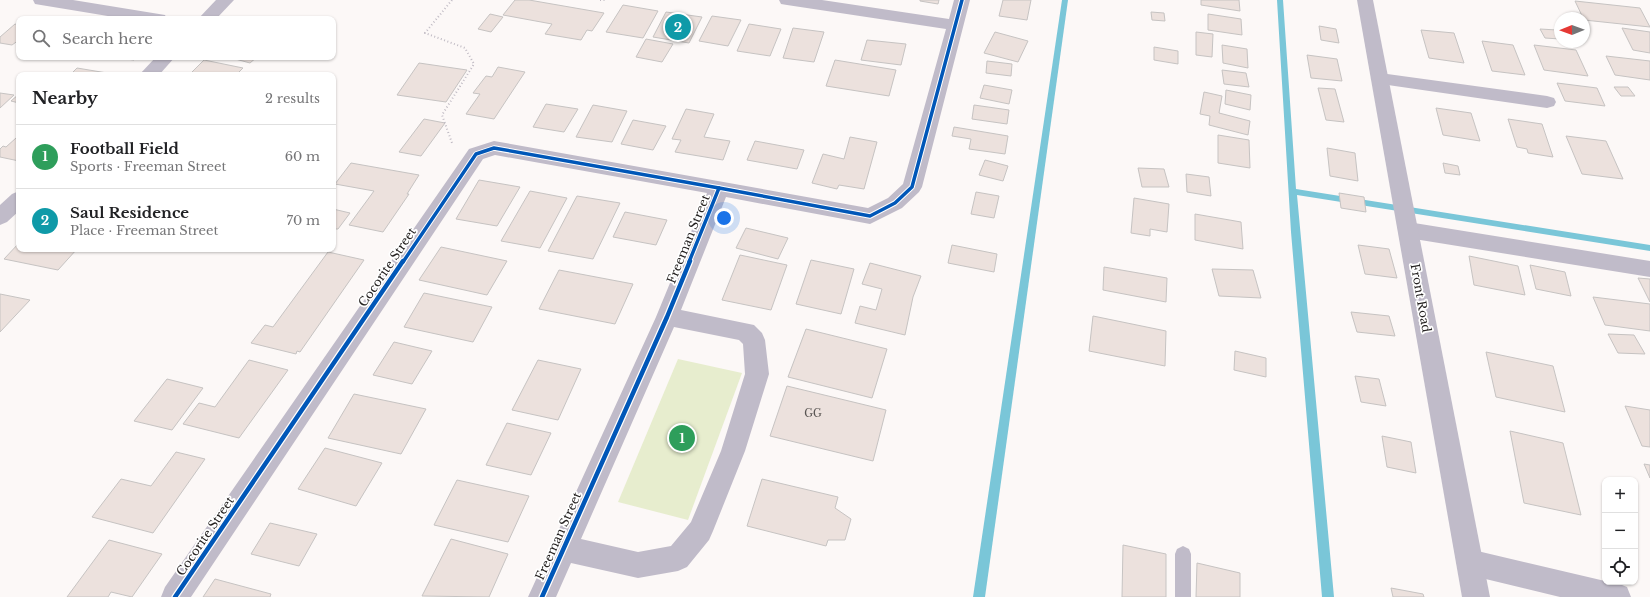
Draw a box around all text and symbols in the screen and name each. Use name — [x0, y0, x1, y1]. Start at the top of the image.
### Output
pin: 2 — [665, 12, 691, 42]
north arrow — [1554, 12, 1590, 48]
search box — [16, 16, 336, 60]
icon: search — [30, 27, 52, 49]
text: Search here — [62, 29, 153, 48]
text: Nearby — [32, 88, 98, 109]
text: 2 results — [265, 90, 320, 107]
text: Football Field — [70, 139, 179, 158]
text: 1 — [42, 148, 48, 165]
text: 60 m — [285, 148, 320, 165]
text: Sports · Freeman Street — [70, 158, 226, 175]
street label: Freeman Street — [663, 192, 713, 286]
text: Saul Residence — [70, 203, 189, 222]
your location — [714, 208, 734, 228]
text: 2 — [41, 212, 49, 229]
text: 70 m — [287, 212, 320, 229]
text: Place · Freeman Street — [70, 222, 218, 239]
street label: Cocorite Street — [355, 224, 419, 310]
street label: Front Road — [1408, 262, 1434, 334]
house number: GG — [804, 407, 822, 420]
pin: 1 — [669, 423, 695, 453]
map controls — [1602, 477, 1638, 585]
button: + — [1602, 477, 1638, 513]
street label: Freeman Street — [532, 489, 584, 582]
street label: Cocorite Street — [173, 493, 237, 579]
button: − — [1602, 513, 1638, 549]
button: locate — [1602, 549, 1638, 585]

